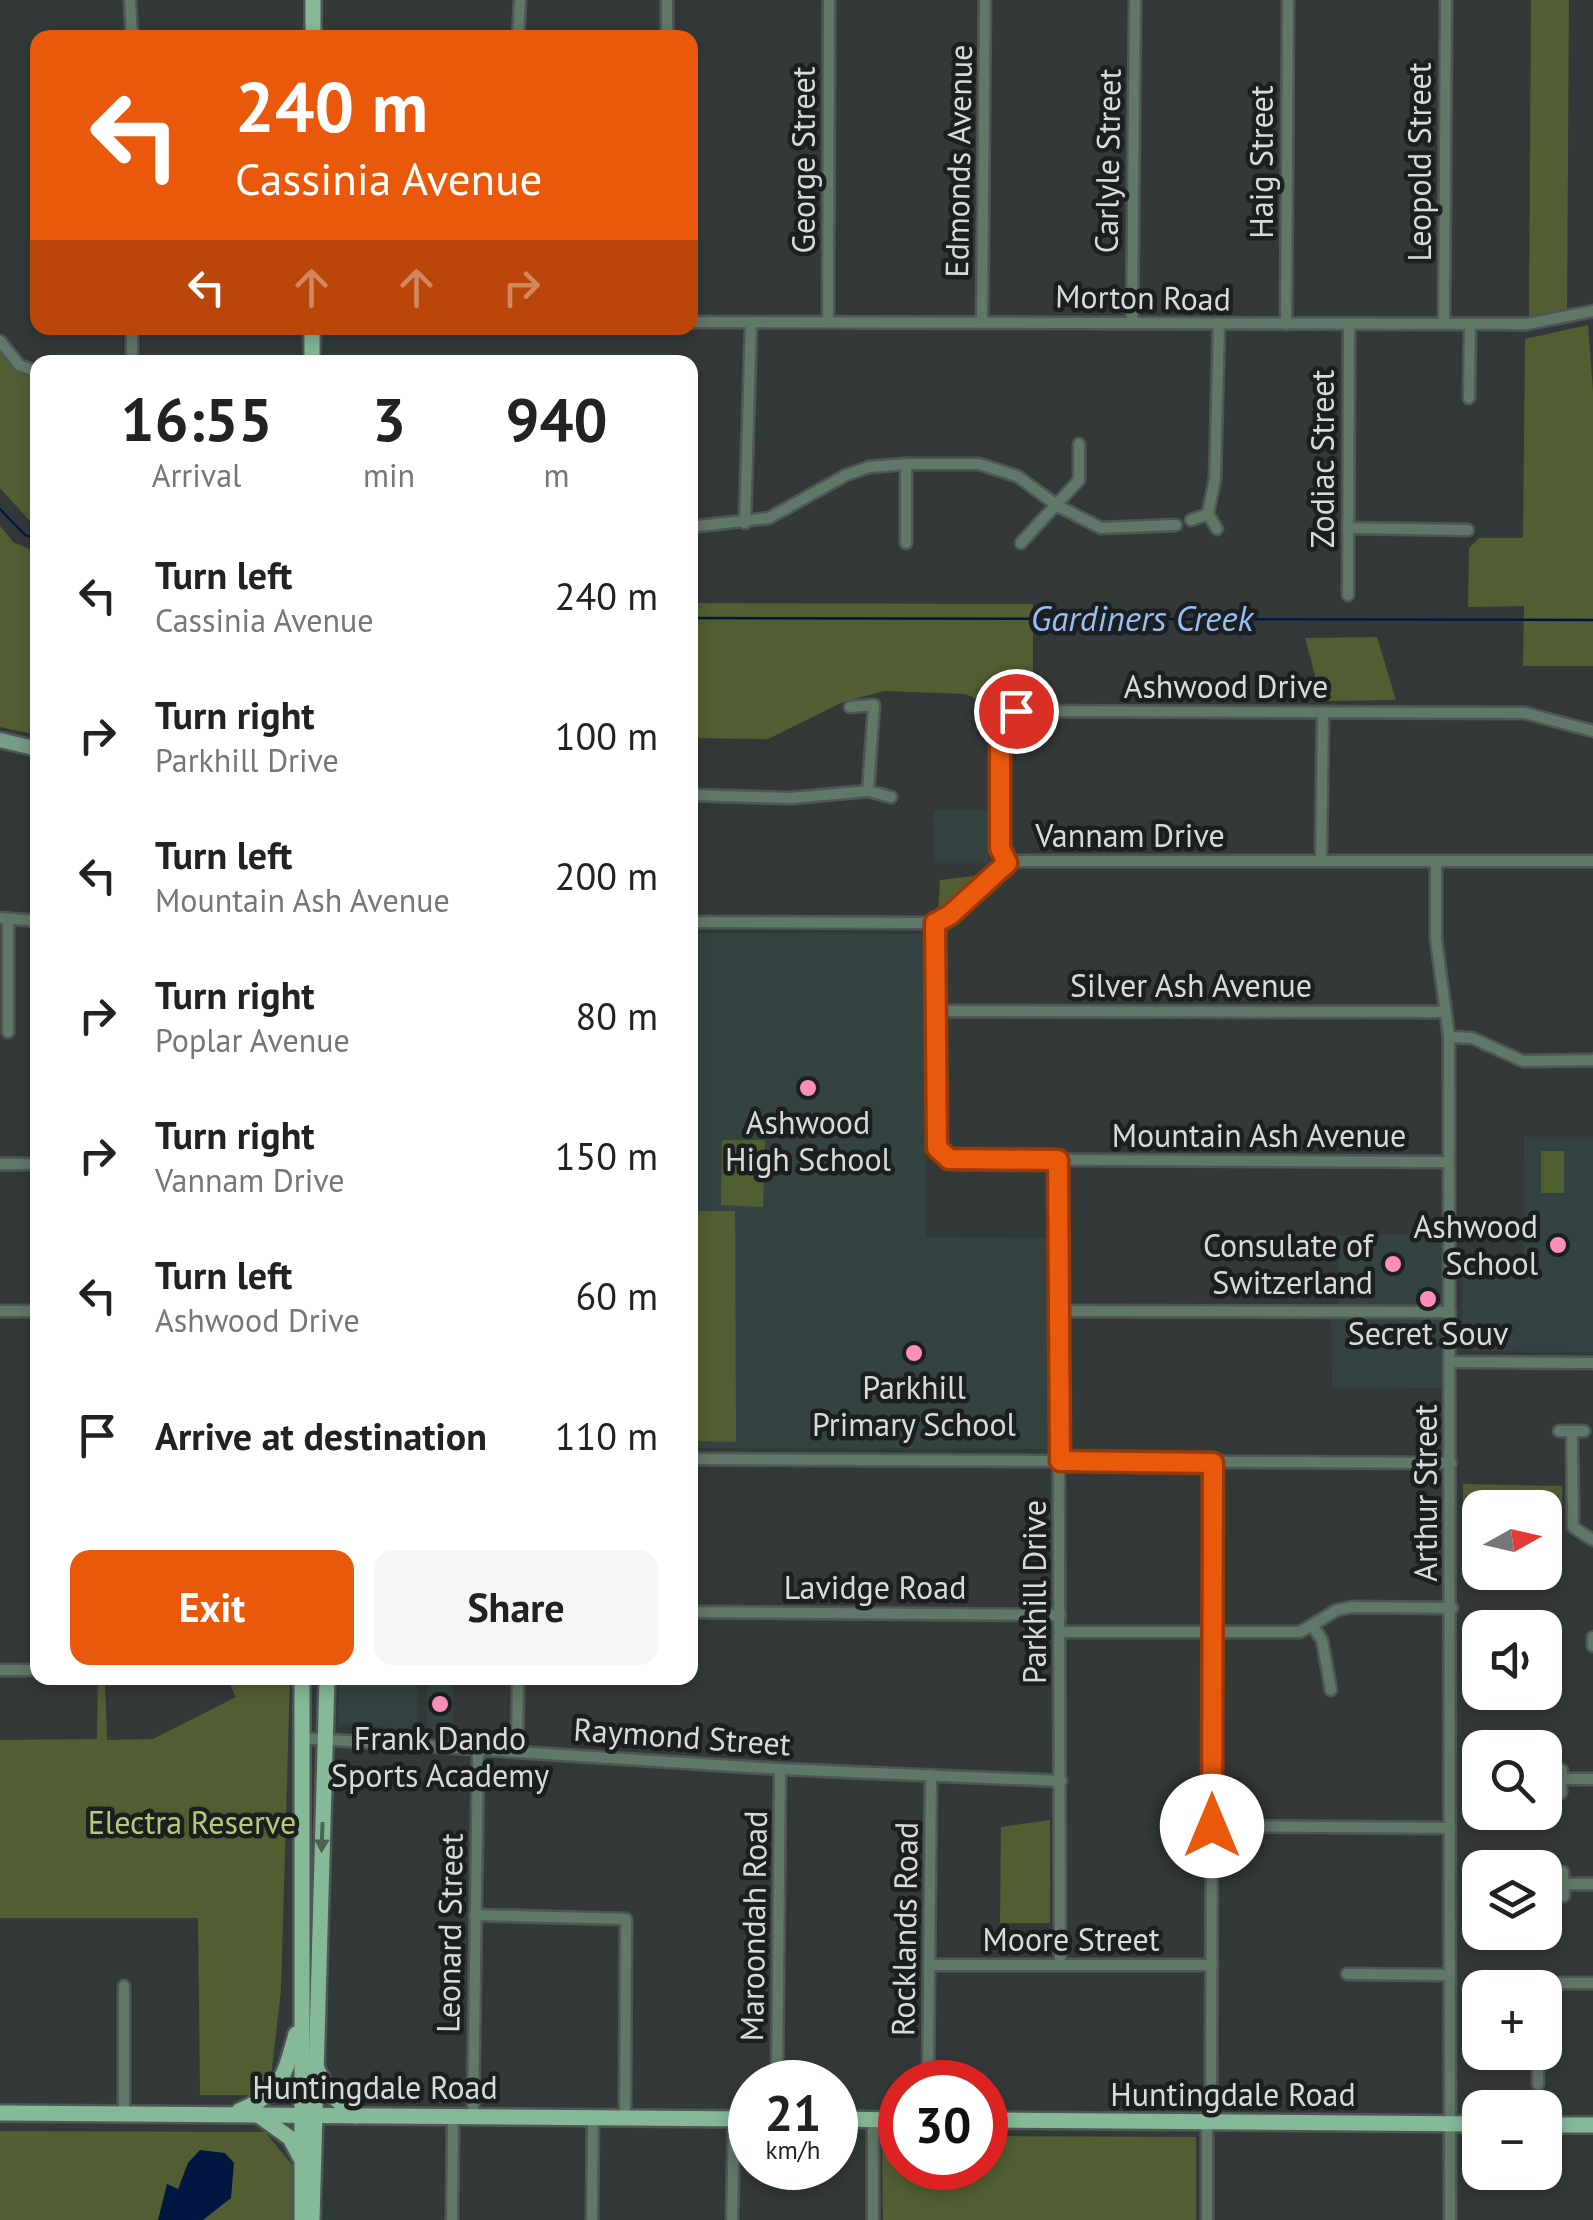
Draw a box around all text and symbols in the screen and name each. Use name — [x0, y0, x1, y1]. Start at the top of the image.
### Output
street label: Edmonds Avenue — [935, 44, 981, 278]
text: 240 m — [235, 61, 428, 151]
street label: Leopold Street — [1398, 62, 1440, 262]
street label: George Street — [782, 66, 824, 254]
street label: Carlyle Street — [1084, 68, 1130, 254]
icon: left — [70, 70, 200, 200]
street label: Haig Street — [1240, 85, 1282, 239]
text: Cassinia Avenue — [235, 149, 542, 207]
icon: left — [179, 260, 234, 315]
icon: ahead — [284, 260, 339, 315]
icon: ahead — [389, 260, 444, 315]
icon: right — [494, 260, 549, 315]
street label: Morton Road — [1055, 274, 1231, 320]
street label: Zodiac Street — [1301, 370, 1343, 548]
text: 16:55 — [120, 380, 273, 458]
text: 3 — [372, 380, 406, 458]
text: 940 — [506, 380, 608, 458]
text: Arrival — [152, 454, 241, 496]
text: min — [363, 454, 415, 496]
text: m — [544, 454, 570, 496]
text: Turn left — [155, 550, 292, 599]
icon: left — [70, 568, 125, 623]
text: 240 m — [555, 571, 658, 620]
water label: Gardiners Creek — [1031, 595, 1255, 641]
text: Cassinia Avenue — [155, 599, 374, 641]
street label: Ashwood Drive — [1124, 665, 1328, 707]
pin — [974, 669, 1059, 754]
icon: arrive — [989, 684, 1044, 739]
text: Turn right — [155, 690, 315, 739]
icon: right — [70, 708, 125, 763]
text: 100 m — [555, 711, 658, 760]
text: Parkhill Drive — [155, 739, 339, 781]
street label: Vannam Drive — [1034, 814, 1225, 856]
text: Turn left — [155, 830, 292, 879]
icon: left — [70, 848, 125, 903]
text: 200 m — [555, 851, 658, 900]
text: Mountain Ash Avenue — [155, 879, 450, 921]
street label: Silver Ash Avenue — [1070, 964, 1312, 1006]
text: Turn right — [155, 970, 315, 1019]
icon: right — [70, 988, 125, 1043]
text: 80 m — [576, 991, 658, 1040]
text: Poplar Avenue — [155, 1019, 350, 1061]
marker: Ashwood High School — [797, 1077, 819, 1099]
place label: Ashwood High School — [725, 1101, 892, 1180]
text: Turn right — [155, 1110, 315, 1159]
street label: Mountain Ash Avenue — [1112, 1114, 1406, 1156]
icon: right — [70, 1128, 125, 1183]
text: 150 m — [555, 1131, 658, 1180]
text: Vannam Drive — [155, 1159, 345, 1201]
place label: Ashwood School — [1414, 1205, 1539, 1284]
place label: Consulate of Switzerland — [1203, 1224, 1375, 1303]
marker: Ashwood School — [1547, 1234, 1569, 1256]
text: Turn left — [155, 1250, 292, 1299]
marker: Consulate of Switzerland — [1382, 1253, 1404, 1275]
icon: left — [70, 1268, 125, 1323]
text: 60 m — [576, 1271, 658, 1320]
marker: Secret Souv — [1417, 1288, 1439, 1310]
text: Ashwood Drive — [155, 1299, 360, 1341]
place label: Secret Souv — [1348, 1312, 1509, 1354]
marker: Parkhill Primary School — [903, 1342, 925, 1364]
place label: Parkhill Primary School — [812, 1366, 1017, 1445]
street label: Arthur Street — [1404, 1404, 1446, 1582]
icon: arrive — [70, 1408, 125, 1463]
text: Arrive at destination — [155, 1411, 487, 1460]
text: 110 m — [555, 1411, 658, 1460]
north arrow — [1462, 1490, 1562, 1590]
map controls — [1462, 1490, 1562, 2190]
street label: Parkhill Drive — [1013, 1500, 1055, 1684]
button: Exit — [70, 1550, 354, 1665]
button: Share — [374, 1550, 658, 1665]
street label: Lavidge Road — [784, 1566, 966, 1608]
button: sound — [1462, 1610, 1562, 1710]
marker: Frank Dando Sports Academy — [429, 1693, 451, 1715]
street label: Raymond Street — [572, 1707, 792, 1765]
place label: Frank Dando Sports Academy — [331, 1717, 549, 1796]
button: search — [1462, 1730, 1562, 1830]
position arrow — [1160, 1774, 1264, 1878]
park label: Electra Reserve — [88, 1801, 296, 1843]
street label: Maroondah Road — [730, 1810, 776, 2042]
one-way arrow — [313, 1822, 329, 1854]
street label: Rocklands Road — [881, 1822, 927, 2036]
street label: Leonard Street — [426, 1833, 472, 2033]
button: layers — [1462, 1850, 1562, 1950]
street label: Moore Street — [982, 1918, 1160, 1960]
button: + — [1462, 1970, 1562, 2070]
speed limit sign: 30 — [878, 2060, 1008, 2190]
street label: Huntingdale Road — [252, 2066, 498, 2108]
street label: Huntingdale Road — [1110, 2073, 1356, 2115]
text: 21 — [765, 2080, 821, 2145]
button: − — [1462, 2090, 1562, 2190]
text: km/h — [766, 2134, 820, 2166]

